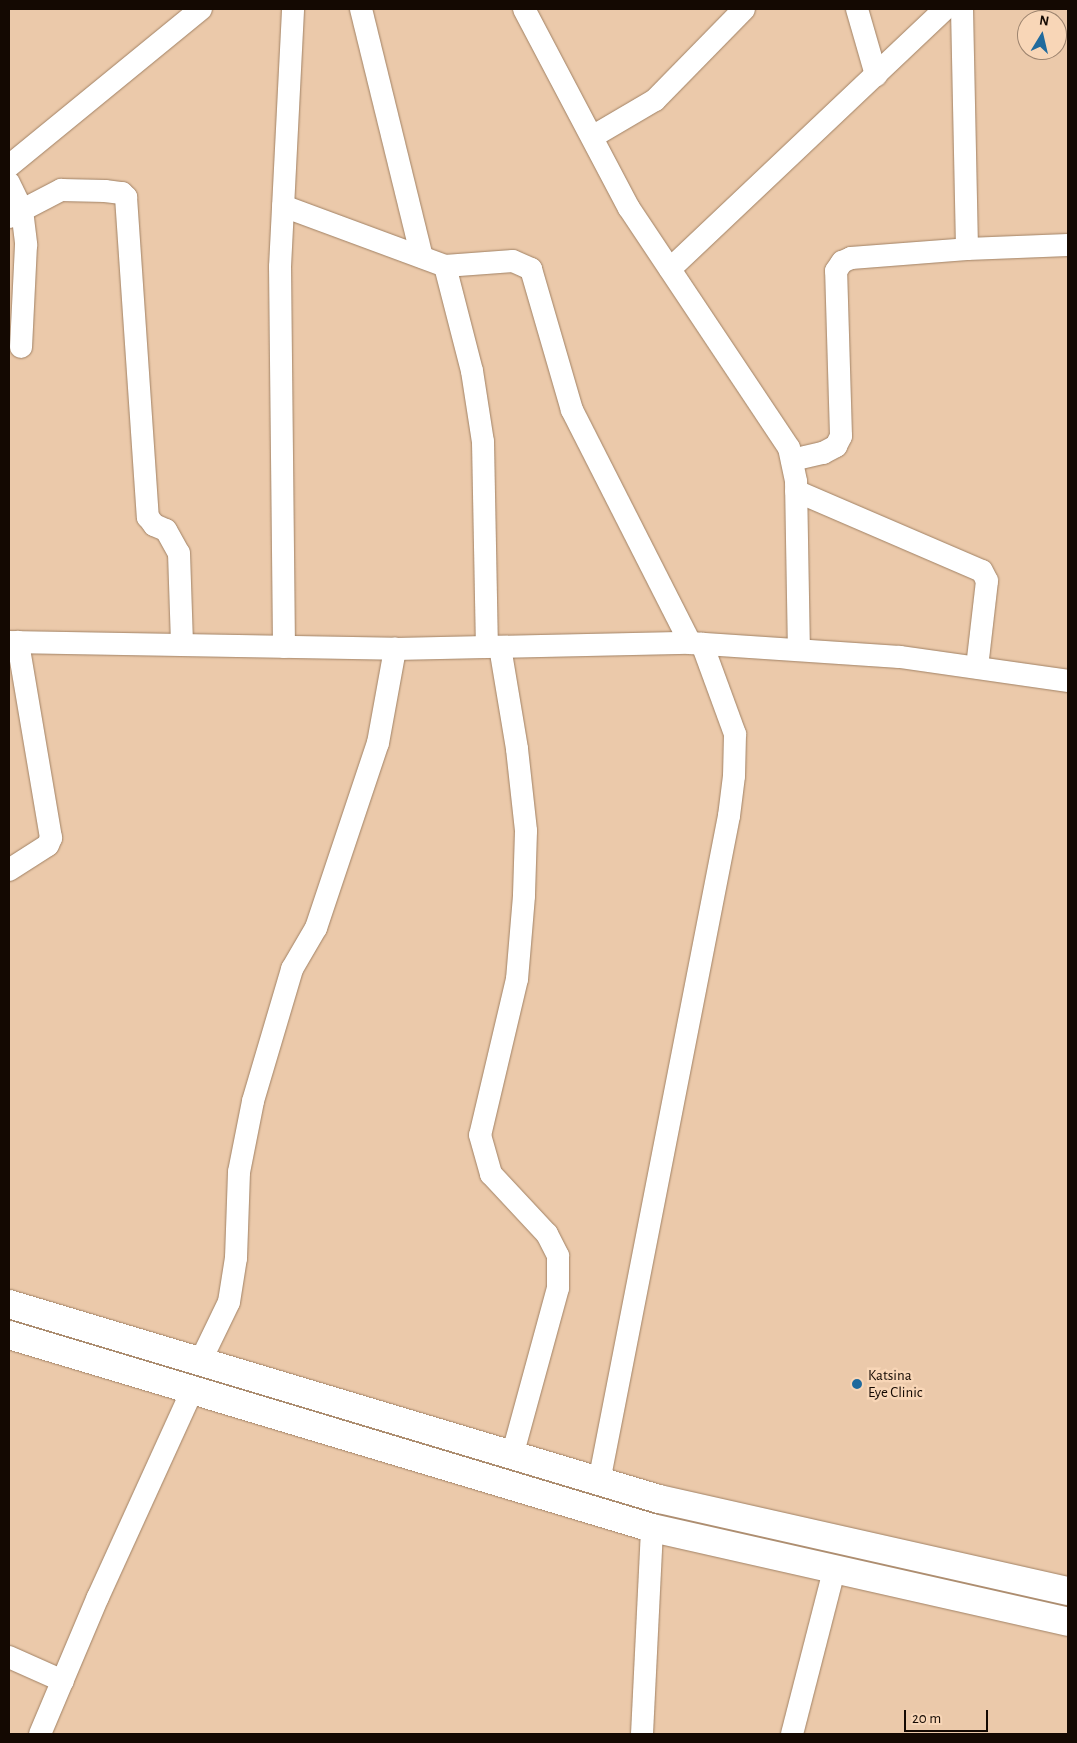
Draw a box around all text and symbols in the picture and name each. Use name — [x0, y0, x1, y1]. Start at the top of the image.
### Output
north arrow — [1017, 10, 1067, 60]
text: N — [1038, 13, 1050, 29]
place label: Katsina Eye Clinic — [868, 1366, 923, 1401]
marker: Katsina Eye Clinic — [850, 1377, 864, 1391]
scale bar — [907, 1700, 991, 1732]
text: 20 m — [912, 1711, 941, 1726]

